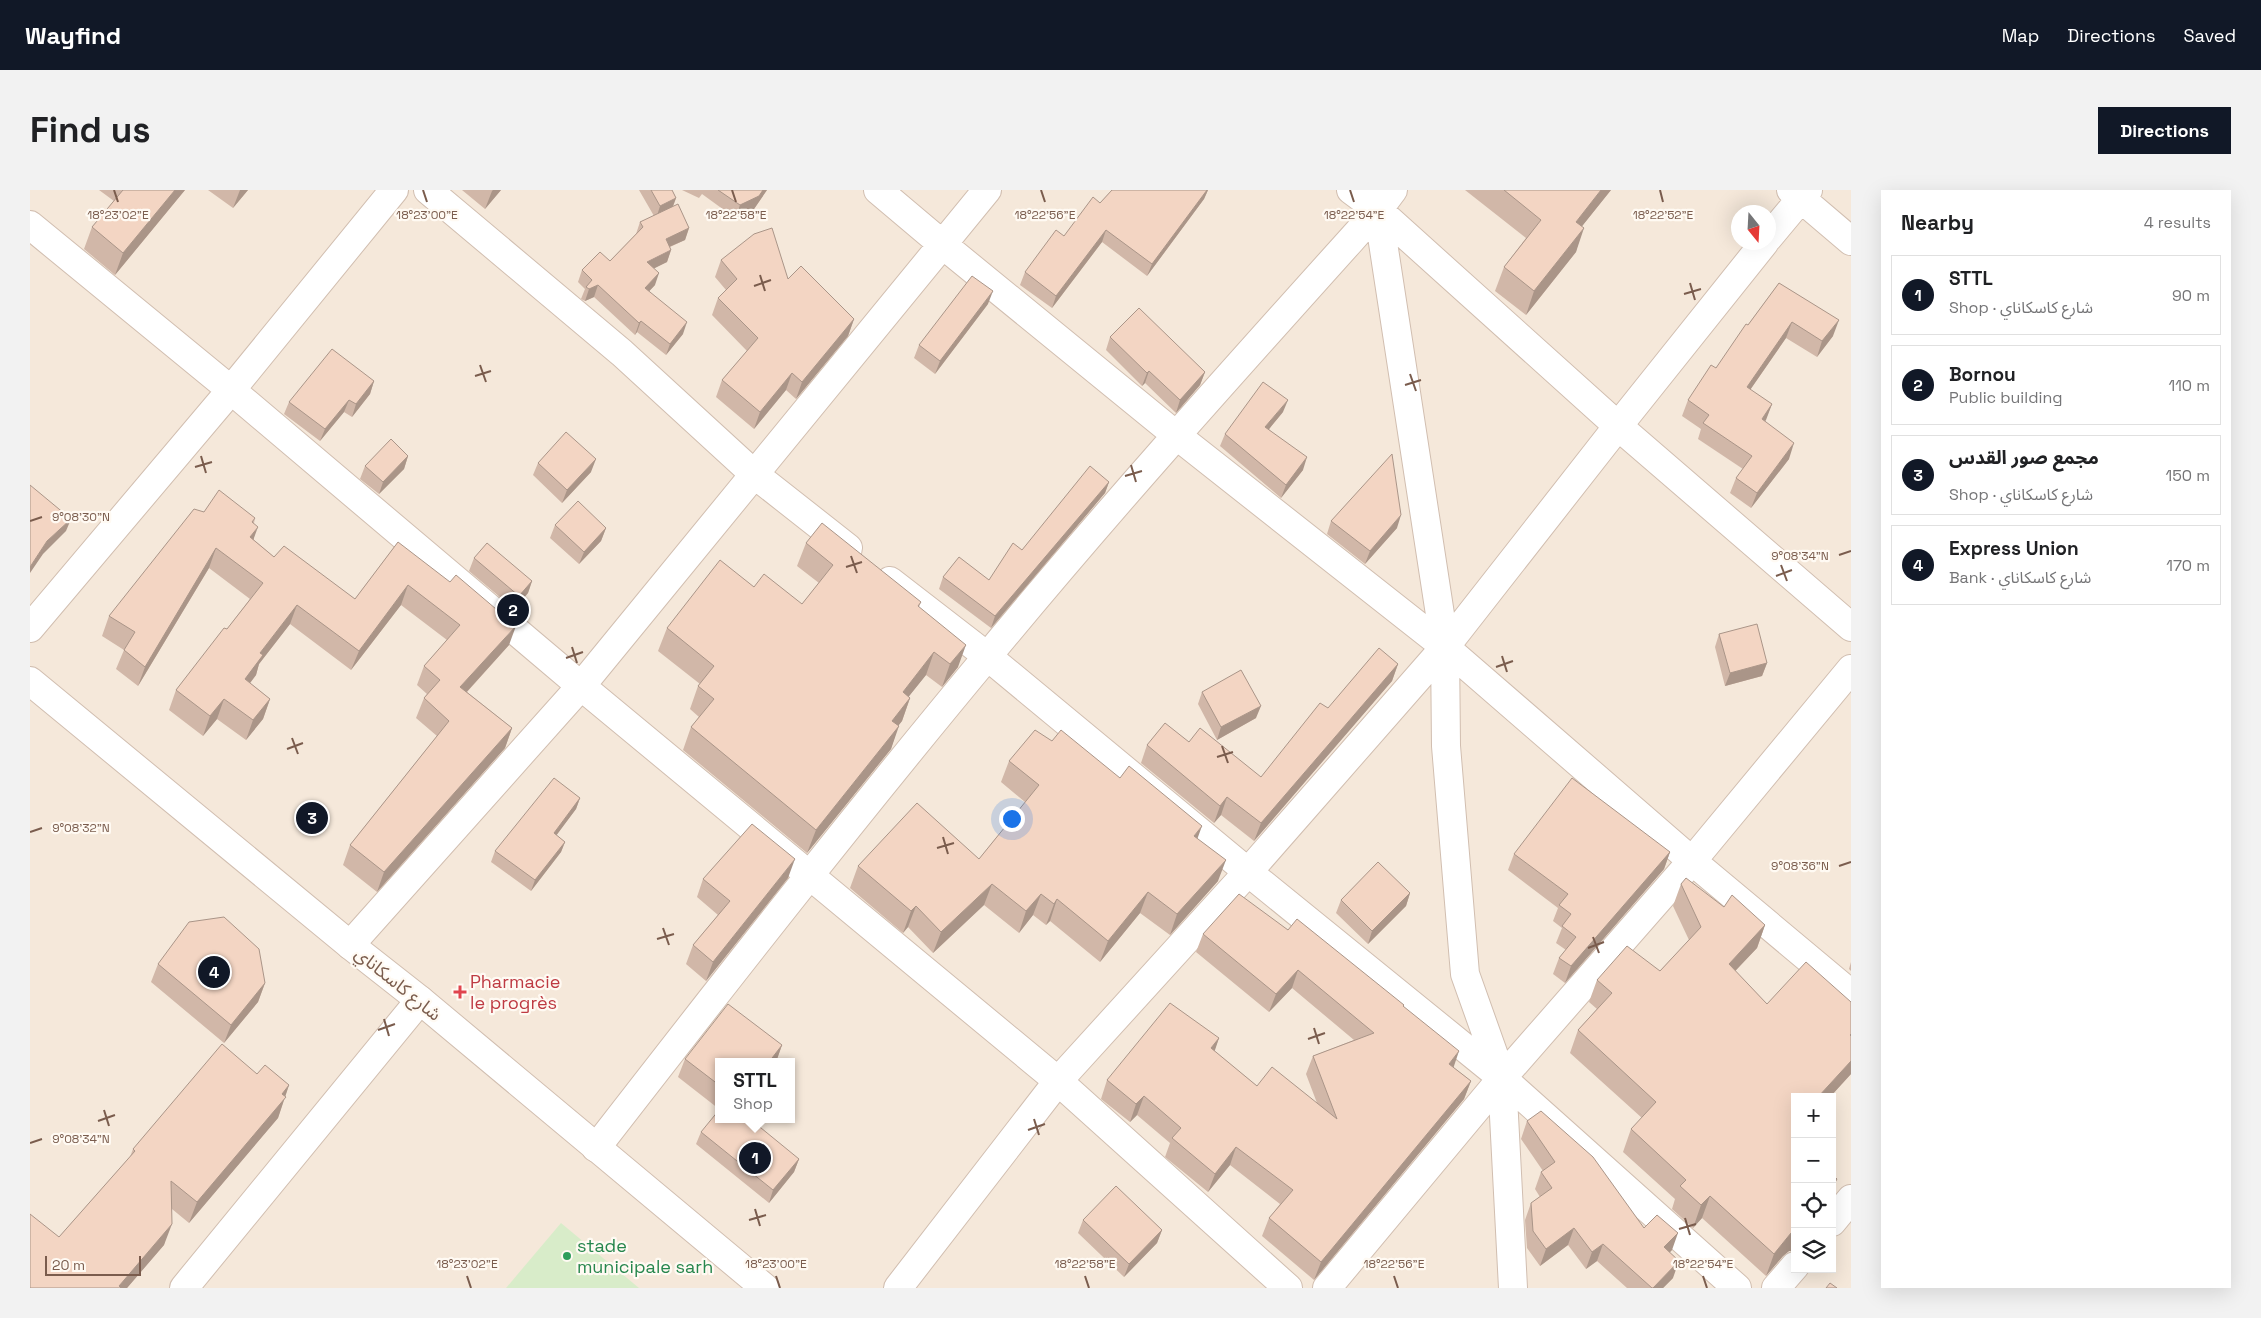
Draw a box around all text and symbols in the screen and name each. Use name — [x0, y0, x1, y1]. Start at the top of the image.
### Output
text: Wayfind — [25, 20, 121, 51]
text: Map — [2002, 24, 2039, 47]
text: Directions — [2067, 24, 2156, 47]
text: Saved — [2184, 24, 2236, 47]
button: Directions — [2098, 107, 2231, 154]
text: Find us — [30, 108, 151, 152]
north arrow — [1731, 205, 1776, 250]
text: 18°23'02"E — [87, 207, 149, 223]
text: 18°23'00"E — [396, 207, 458, 223]
text: 18°22'58"E — [705, 207, 767, 223]
text: 18°22'56"E — [1015, 207, 1076, 223]
text: 18°22'54"E — [1324, 207, 1385, 223]
text: 18°22'52"E — [1633, 207, 1694, 223]
text: Nearby — [1901, 209, 1974, 236]
text: 4 results — [2144, 212, 2211, 233]
text: STTL — [1949, 266, 1993, 291]
text: 1 — [1914, 285, 1922, 306]
text: 90 m — [2172, 285, 2210, 306]
text: Shop · شارع كاسكاناي — [1949, 297, 2093, 318]
text: Bornou — [1949, 362, 2016, 387]
text: 2 — [1913, 375, 1923, 396]
text: 110 m — [2168, 375, 2210, 396]
text: Public building — [1949, 387, 2062, 408]
text: مجمع صور القدس — [1949, 445, 2099, 470]
text: 3 — [1913, 465, 1923, 486]
text: 150 m — [2166, 465, 2210, 486]
text: Shop · شارع كاسكاناي — [1949, 484, 2093, 505]
text: 9°08'30"N — [52, 509, 110, 525]
text: Express Union — [1949, 536, 2079, 561]
text: 9°08'34"N — [1771, 548, 1829, 564]
text: 4 — [1913, 555, 1923, 576]
text: 170 m — [2166, 555, 2210, 576]
text: Bank · شارع كاسكاناي — [1949, 567, 2091, 588]
pin: 2 — [497, 591, 529, 629]
pin: 3 — [296, 799, 328, 837]
your location — [999, 806, 1025, 832]
text: 9°08'32"N — [52, 820, 110, 836]
text: 9°08'36"N — [1771, 858, 1829, 874]
street label: شارع كاسكاناي — [349, 942, 446, 1028]
pin: 4 — [198, 953, 230, 991]
place label: Pharmacie le progrès — [470, 970, 560, 1014]
marker: Pharmacie le progrès — [454, 986, 466, 998]
popup — [715, 1058, 795, 1123]
text: STTL — [733, 1068, 777, 1093]
text: Shop — [733, 1093, 773, 1114]
map controls — [1791, 1093, 1836, 1273]
button: + — [1791, 1093, 1836, 1138]
text: 9°08'34"N — [52, 1131, 110, 1147]
button: − — [1791, 1138, 1836, 1183]
pin: 1 — [739, 1139, 771, 1177]
button: locate — [1791, 1183, 1836, 1228]
button: layers — [1791, 1228, 1836, 1273]
place label: stade municipale sarh — [577, 1234, 713, 1278]
marker: stade municipale sarh — [561, 1250, 573, 1262]
scale bar — [45, 1253, 141, 1276]
text: 20 m — [52, 1256, 85, 1274]
text: 18°23'02"E — [436, 1256, 498, 1272]
text: 18°23'00"E — [745, 1256, 807, 1272]
text: 18°22'58"E — [1054, 1256, 1116, 1272]
text: 18°22'56"E — [1364, 1256, 1425, 1272]
text: 18°22'54"E — [1673, 1256, 1734, 1272]

